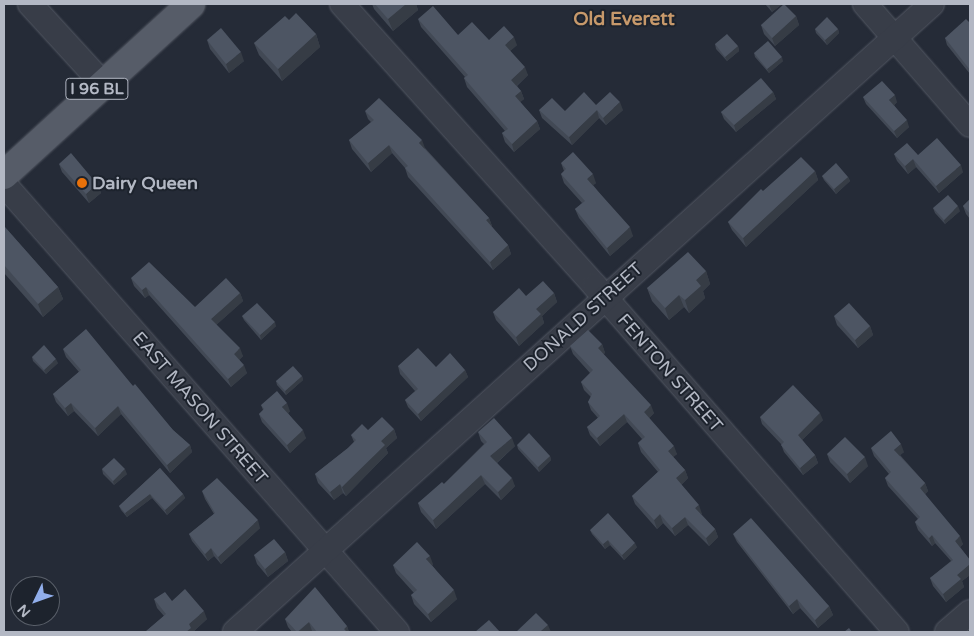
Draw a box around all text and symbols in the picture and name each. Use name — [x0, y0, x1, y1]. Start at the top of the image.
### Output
district label: Old Everett — [573, 9, 675, 31]
road number: I 96 BL — [64, 76, 130, 102]
place label: Dairy Queen — [92, 172, 198, 194]
marker: Dairy Queen — [76, 177, 88, 189]
street label: DONALD STREET — [519, 258, 647, 376]
street label: FENTON STREET — [613, 310, 727, 436]
street label: EAST MASON STREET — [128, 327, 272, 489]
north arrow — [10, 576, 60, 626]
text: N — [14, 601, 34, 621]

